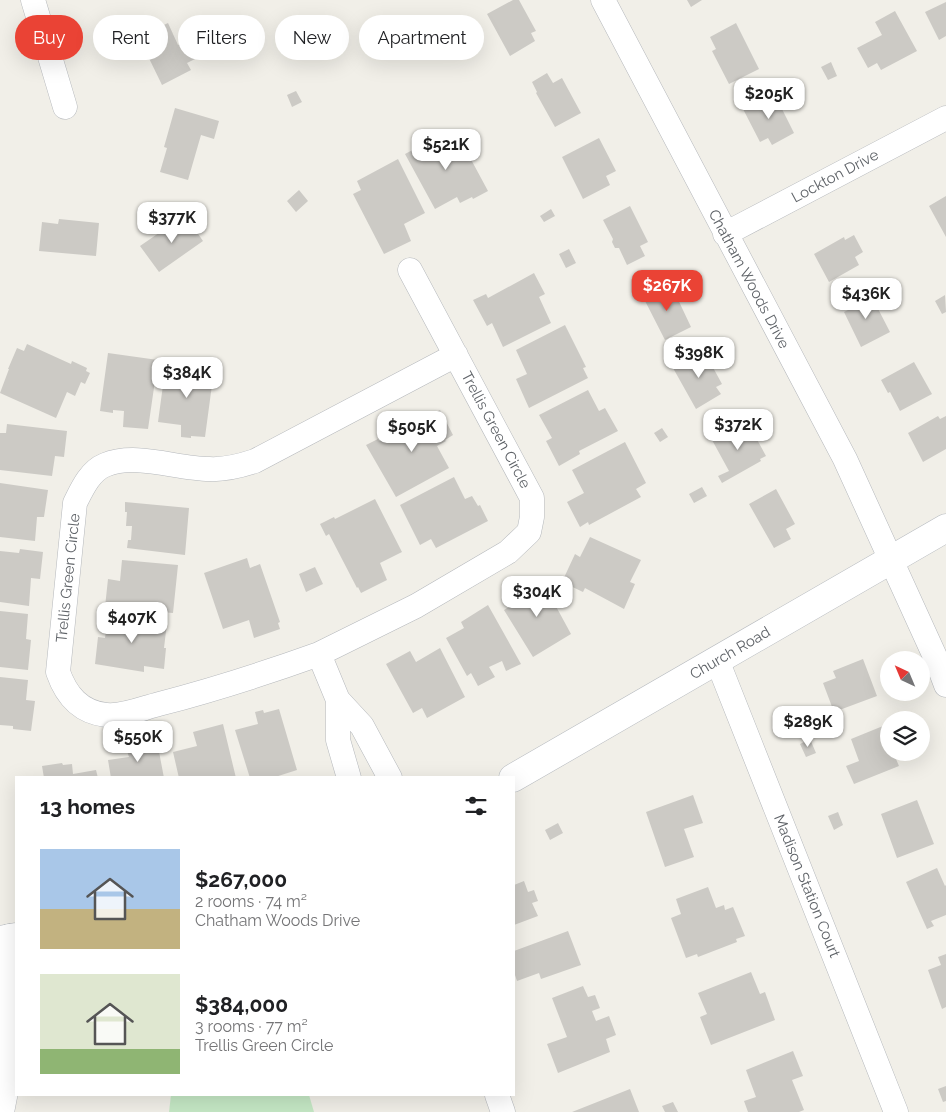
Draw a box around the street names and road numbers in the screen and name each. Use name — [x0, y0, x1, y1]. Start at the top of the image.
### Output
street label: Lockton Drive — [788, 145, 882, 206]
street label: Chatham Woods Drive — [705, 206, 793, 352]
street label: Trellis Green Circle — [458, 368, 534, 492]
street label: Trellis Green Circle — [52, 512, 84, 643]
street label: Church Road — [687, 623, 773, 683]
street label: Madison Station Court — [770, 812, 844, 960]

